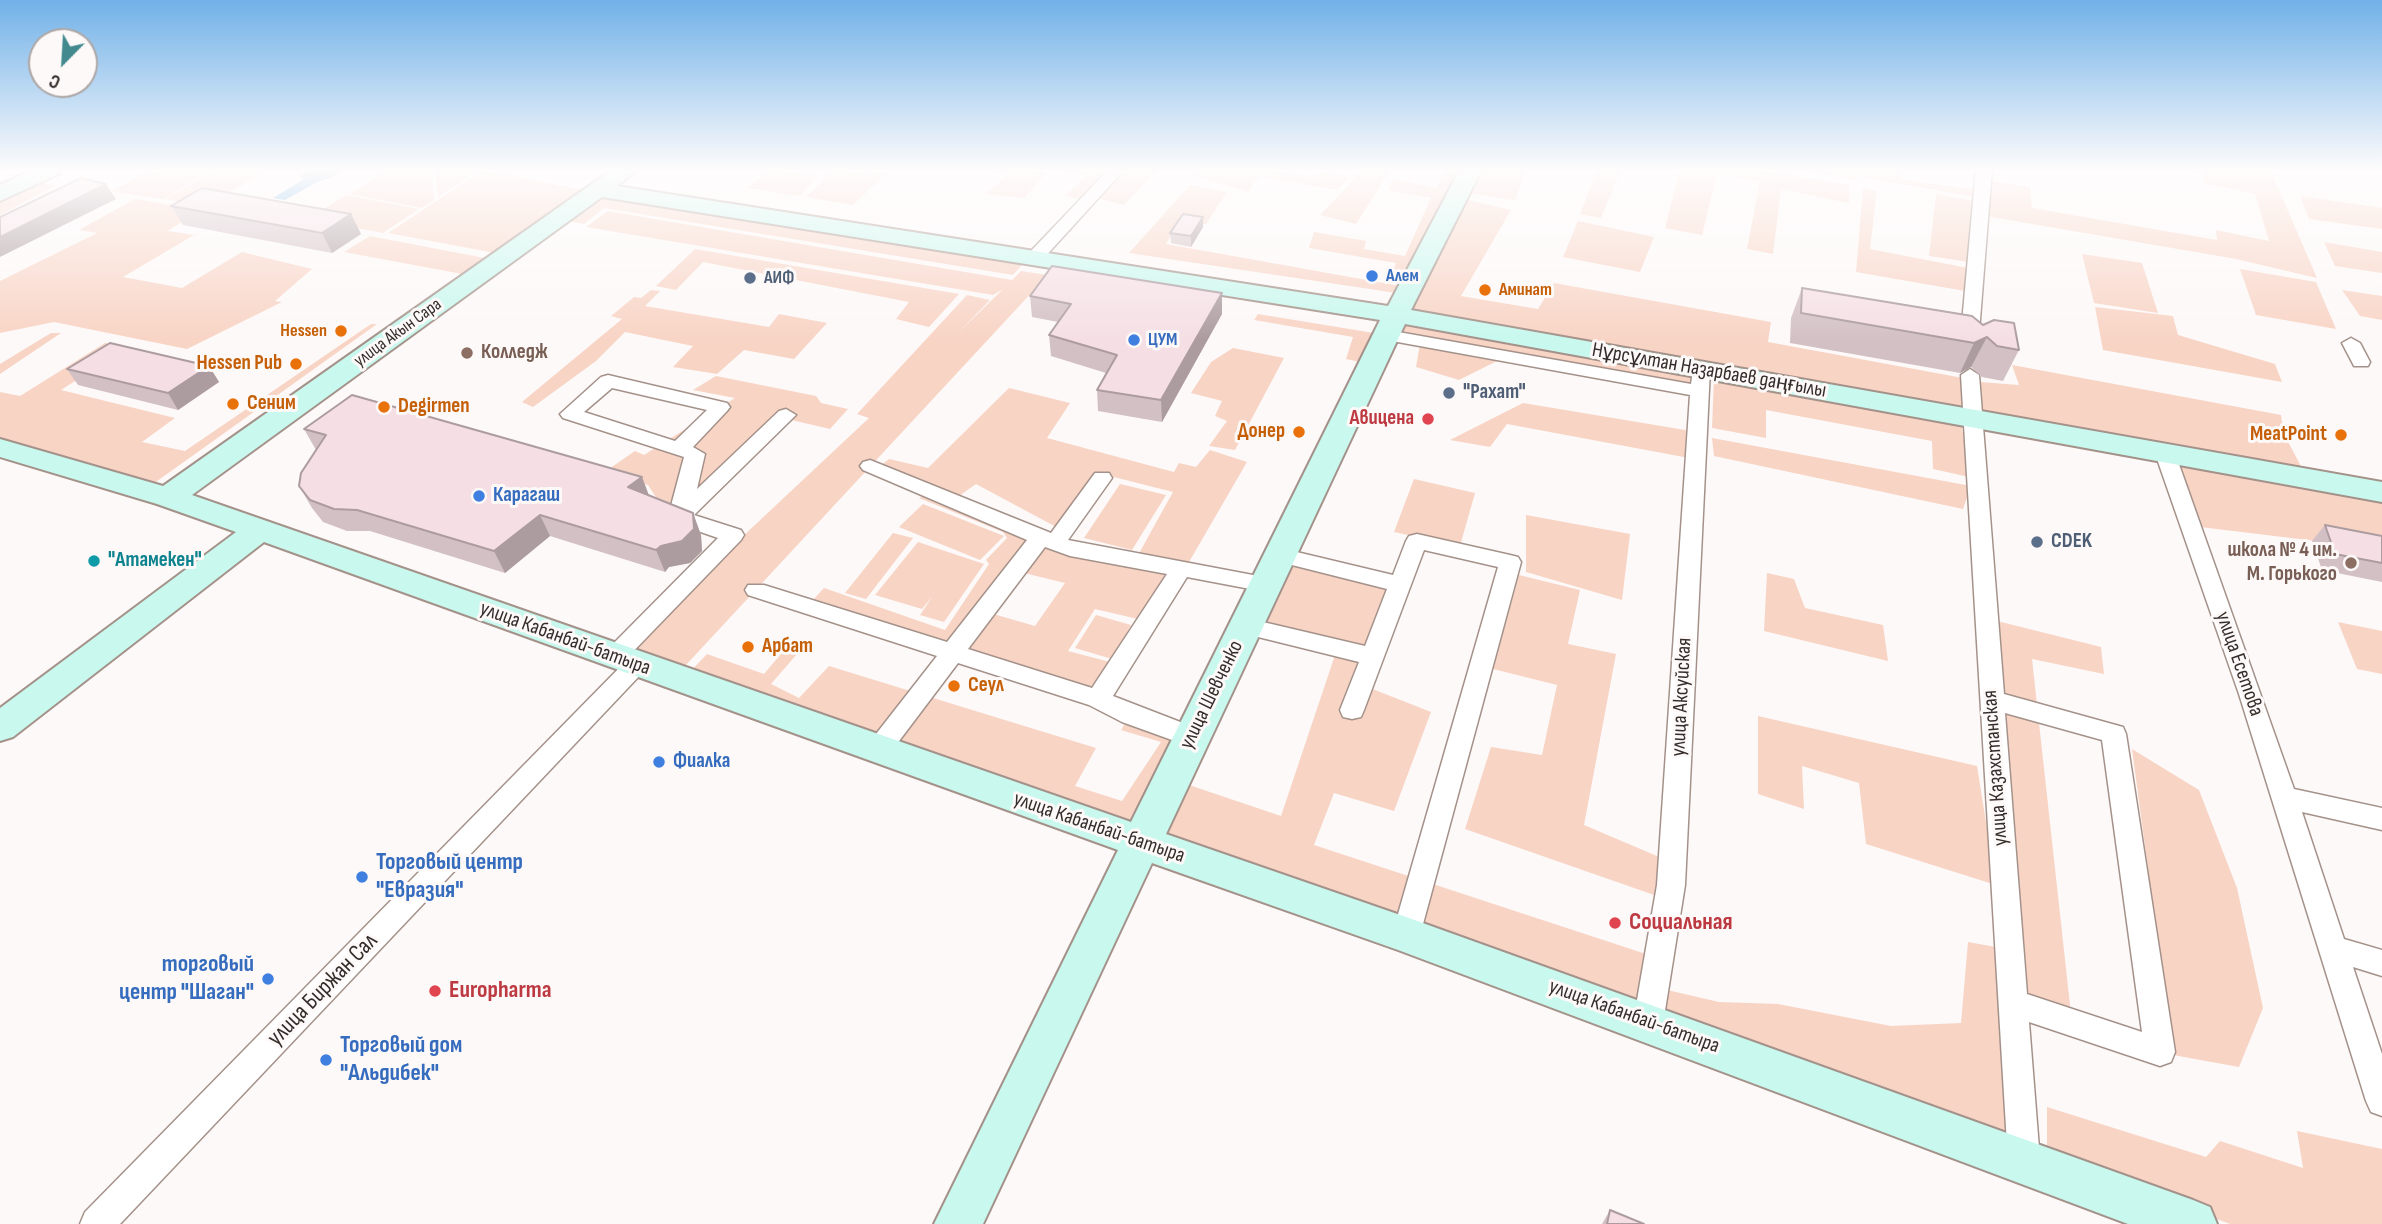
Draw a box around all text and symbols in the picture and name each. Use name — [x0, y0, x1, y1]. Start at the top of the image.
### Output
north arrow — [28, 28, 98, 98]
text: С — [46, 68, 64, 93]
place label: Алем — [1386, 265, 1419, 287]
place label: АИФ — [764, 267, 794, 289]
marker: Алем — [1364, 268, 1380, 284]
marker: АИФ — [742, 270, 758, 286]
place label: Аминат — [1499, 279, 1552, 301]
marker: Аминат — [1477, 282, 1493, 298]
street label: улица Акын Сара — [350, 294, 446, 372]
place label: Hessen — [280, 320, 327, 342]
marker: Hessen — [333, 323, 349, 339]
place label: ЦУМ — [1148, 329, 1177, 351]
marker: ЦУМ — [1126, 332, 1142, 348]
street label: Нұрсұлтан Назарбаев даңғылы — [1590, 338, 1828, 404]
place label: Колледж — [481, 340, 548, 366]
marker: Колледж — [459, 345, 475, 361]
place label: Hessen Pub — [197, 351, 282, 377]
marker: Hessen Pub — [288, 356, 304, 372]
place label: "Рахат" — [1463, 380, 1526, 406]
marker: "Рахат" — [1441, 385, 1457, 401]
place label: Сеним — [247, 391, 296, 417]
place label: Degirmen — [398, 394, 470, 420]
marker: Сеним — [225, 396, 241, 412]
marker: Degirmen — [376, 399, 392, 415]
place label: Авицена — [1350, 406, 1414, 432]
marker: Авицена — [1420, 411, 1436, 427]
place label: Донер — [1238, 419, 1285, 445]
place label: MeatPoint — [2250, 422, 2327, 448]
marker: Донер — [1291, 424, 1307, 440]
marker: MeatPoint — [2333, 427, 2349, 443]
place label: Карагаш — [493, 483, 560, 509]
marker: Карагаш — [471, 488, 487, 504]
place label: CDEK — [2051, 529, 2092, 555]
marker: CDEK — [2029, 534, 2045, 550]
place label: школа № 4 им. М. Горького — [2227, 538, 2337, 588]
place label: "Атамекен" — [108, 548, 202, 574]
marker: "Атамекен" — [86, 553, 102, 569]
marker: школа № 4 им. М. Горького — [2343, 555, 2359, 571]
street label: улица Кабанбай-батыра — [476, 596, 654, 682]
street label: улица Есетова — [2209, 609, 2269, 719]
place label: Арбат — [762, 634, 813, 660]
street label: улица Шевченко — [1175, 636, 1249, 754]
street label: улица Аксуйская — [1666, 637, 1698, 757]
marker: Арбат — [740, 639, 756, 655]
place label: Сеул — [968, 673, 1004, 699]
marker: Сеул — [946, 678, 962, 694]
street label: улица Казахстанская — [1978, 689, 2014, 847]
place label: Фиалка — [673, 749, 730, 775]
marker: Фиалка — [651, 754, 667, 770]
street label: улица Кабанбай-батыра — [1010, 787, 1188, 869]
place label: Торговый центр "Евразия" — [376, 849, 523, 905]
marker: Торговый центр "Евразия" — [354, 869, 370, 885]
place label: Социальная — [1629, 909, 1733, 937]
marker: Социальная — [1607, 915, 1623, 931]
street label: улица Биржан Сал — [262, 927, 384, 1053]
place label: торговый центр "Шаган" — [119, 951, 254, 1007]
marker: торговый центр "Шаган" — [260, 971, 276, 987]
street label: улица Кабанбай-батыра — [1545, 974, 1723, 1060]
place label: Europharma — [449, 977, 552, 1005]
marker: Europharma — [427, 983, 443, 999]
place label: Торговый дом "Альдибек" — [340, 1032, 462, 1088]
marker: Торговый дом "Альдибек" — [318, 1052, 334, 1068]

